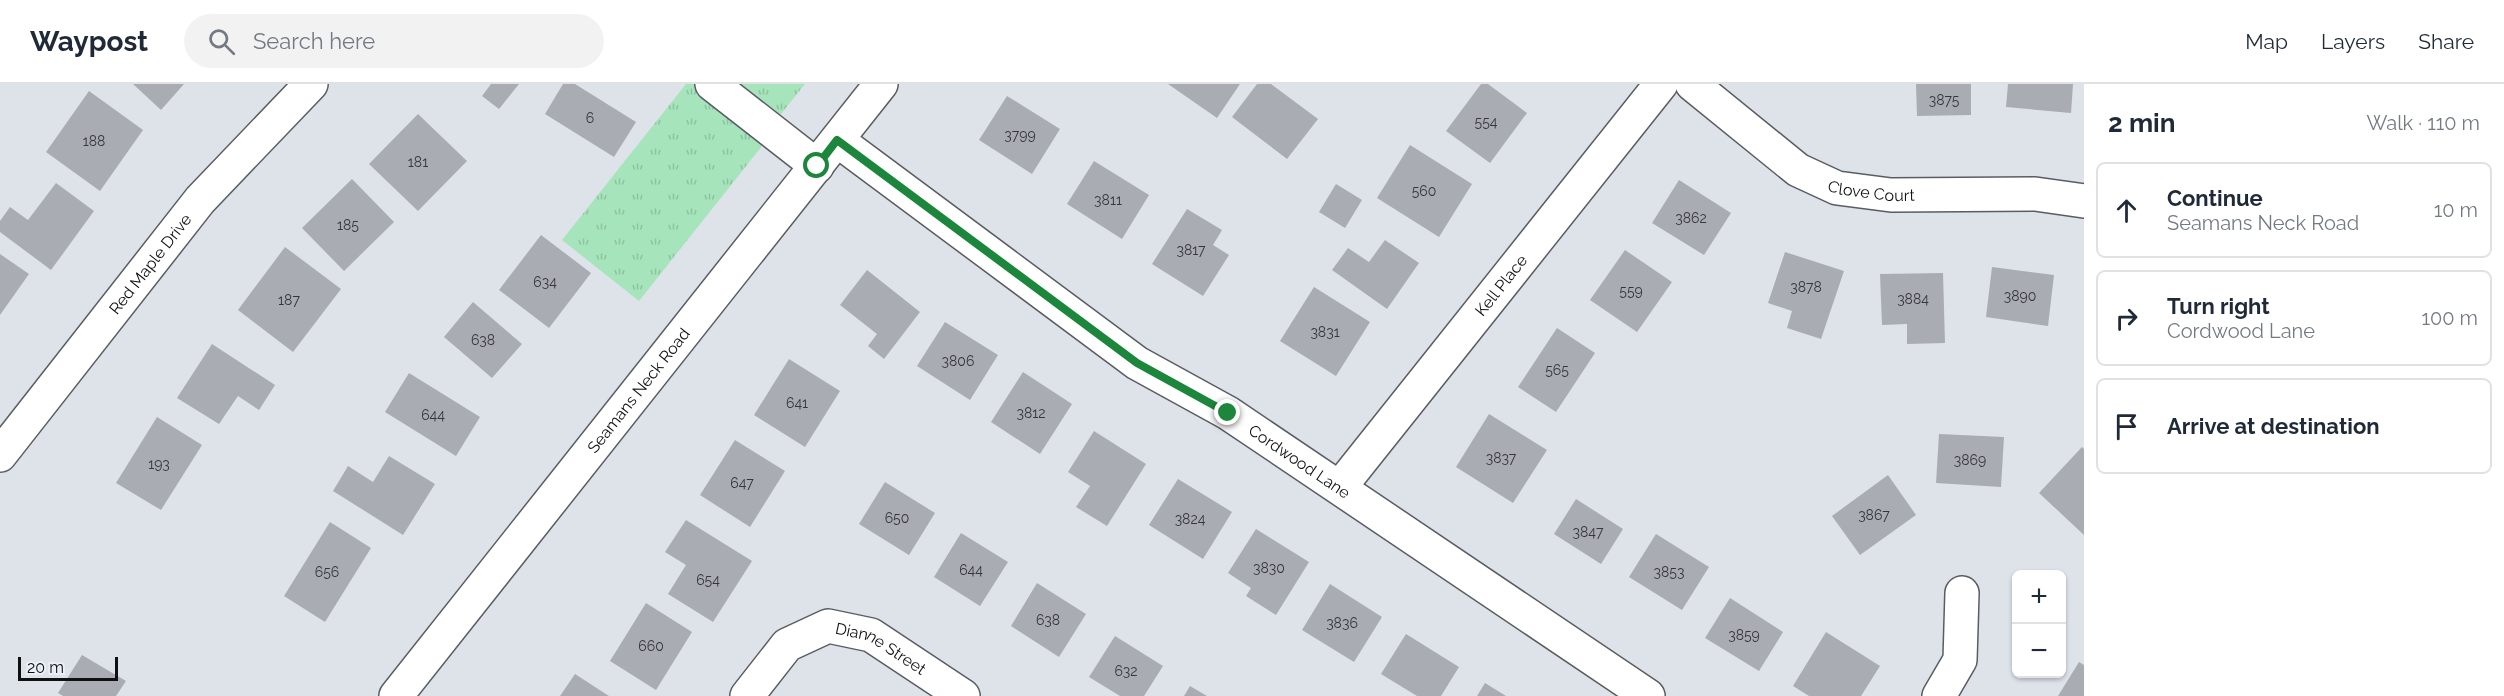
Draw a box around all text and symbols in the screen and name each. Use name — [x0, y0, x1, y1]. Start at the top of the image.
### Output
search box — [184, 14, 604, 68]
text: Waypost — [30, 25, 148, 58]
icon: search — [205, 25, 238, 58]
text: Search here — [253, 28, 375, 54]
text: Map — [2245, 29, 2288, 54]
text: Layers — [2321, 29, 2385, 54]
text: Share — [2418, 29, 2474, 54]
house number: 3875 — [1929, 92, 1960, 108]
text: 2 min — [2108, 108, 2175, 138]
house number: 6 — [586, 110, 594, 126]
text: Walk · 110 m — [2366, 111, 2480, 135]
house number: 554 — [1475, 114, 1498, 130]
house number: 3799 — [1004, 127, 1036, 143]
house number: 188 — [83, 133, 105, 149]
route start — [803, 152, 829, 178]
house number: 181 — [408, 154, 428, 170]
street label: Clove Court — [1825, 176, 1915, 205]
house number: 560 — [1412, 183, 1436, 199]
text: Continue — [2167, 185, 2263, 211]
house number: 3811 — [1094, 192, 1122, 208]
icon: ahead — [2110, 194, 2143, 227]
text: 10 m — [2434, 198, 2478, 222]
street label: Red Maple Drive — [105, 210, 195, 318]
house number: 3862 — [1675, 210, 1707, 226]
text: Seamans Neck Road — [2167, 211, 2359, 235]
house number: 185 — [337, 217, 359, 233]
house number: 3817 — [1176, 242, 1206, 258]
street label: Kell Place — [1471, 251, 1531, 320]
house number: 634 — [533, 274, 557, 290]
house number: 3878 — [1790, 279, 1822, 295]
house number: 559 — [1619, 283, 1643, 299]
house number: 3890 — [2004, 288, 2036, 304]
house number: 3884 — [1897, 291, 1929, 307]
house number: 187 — [278, 292, 300, 308]
text: Turn right — [2167, 293, 2270, 319]
icon: right — [2110, 302, 2143, 335]
text: 100 m — [2421, 306, 2478, 330]
text: Cordwood Lane — [2167, 319, 2315, 343]
street label: Seamans Neck Road — [583, 324, 693, 457]
house number: 3831 — [1310, 324, 1340, 340]
house number: 638 — [471, 332, 495, 348]
house number: 3806 — [942, 353, 974, 369]
house number: 565 — [1545, 362, 1569, 378]
house number: 641 — [786, 395, 808, 411]
route end — [1214, 399, 1240, 425]
house number: 3812 — [1016, 405, 1046, 421]
house number: 644 — [421, 407, 445, 423]
icon: arrive — [2110, 410, 2143, 443]
text: Arrive at destination — [2167, 413, 2380, 439]
street label: Cordwood Lane — [1245, 420, 1354, 502]
house number: 3837 — [1486, 450, 1517, 466]
house number: 3869 — [1954, 452, 1986, 468]
house number: 193 — [148, 456, 170, 472]
house number: 647 — [730, 475, 754, 491]
house number: 3867 — [1858, 507, 1890, 523]
house number: 650 — [885, 510, 909, 526]
house number: 3824 — [1175, 511, 1206, 527]
house number: 3847 — [1573, 524, 1604, 540]
house number: 3830 — [1253, 560, 1285, 576]
house number: 644 — [959, 562, 983, 578]
house number: 656 — [315, 564, 339, 580]
house number: 3853 — [1654, 564, 1684, 580]
map controls — [2012, 570, 2066, 678]
button: + — [2012, 570, 2066, 624]
house number: 654 — [696, 572, 720, 588]
house number: 638 — [1036, 612, 1060, 628]
house number: 3836 — [1326, 615, 1358, 631]
street label: Dianne Street — [834, 618, 930, 679]
button: − — [2012, 624, 2066, 678]
house number: 3859 — [1728, 627, 1760, 643]
house number: 660 — [638, 638, 664, 654]
scale bar — [18, 654, 118, 682]
text: 20 m — [27, 658, 64, 677]
house number: 632 — [1114, 663, 1138, 679]

